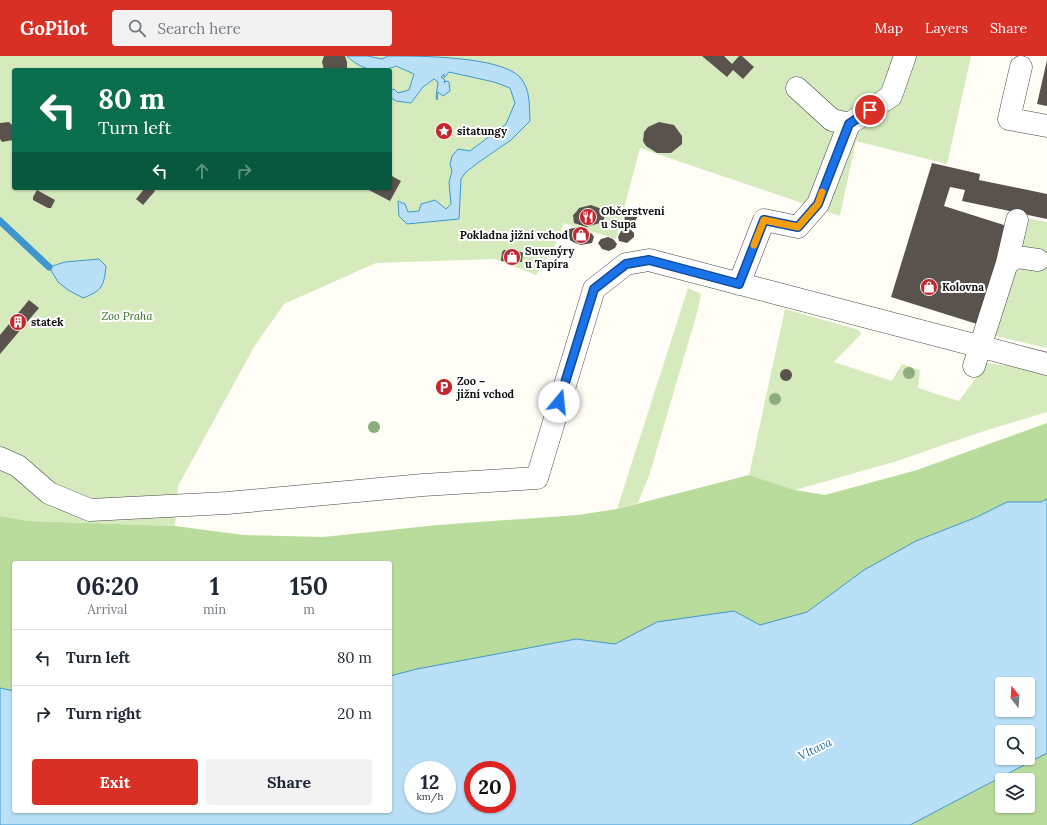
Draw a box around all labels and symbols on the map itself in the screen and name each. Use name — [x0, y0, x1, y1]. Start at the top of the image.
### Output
pin — [853, 93, 887, 127]
place icon: sitatungy — [434, 121, 454, 141]
place label: sitatungy — [457, 124, 508, 138]
place label: Občerstvení u Supa — [601, 204, 665, 231]
restaurant icon: Občerstvení u Supa — [578, 207, 598, 227]
shop icon: Pokladna jižní vchod — [571, 225, 591, 245]
place label: Pokladna jižní vchod — [460, 228, 568, 242]
place label: Suvenýry u Tapíra — [525, 244, 575, 271]
shop icon: Suvenýry u Tapíra — [502, 247, 522, 267]
shop icon: Kolovna — [919, 277, 939, 297]
place label: Kolovna — [942, 280, 984, 294]
park label: Zoo Praha — [102, 309, 153, 323]
building icon: statek — [8, 312, 28, 332]
place label: statek — [31, 315, 64, 329]
place label: Zoo – jižní vchod — [456, 374, 515, 401]
parking icon: Zoo – jižní vchod — [434, 377, 454, 397]
position arrow — [538, 381, 580, 423]
north arrow — [995, 677, 1035, 717]
water label: Vltava — [796, 734, 834, 763]
speed limit sign: 20 — [464, 761, 516, 813]

